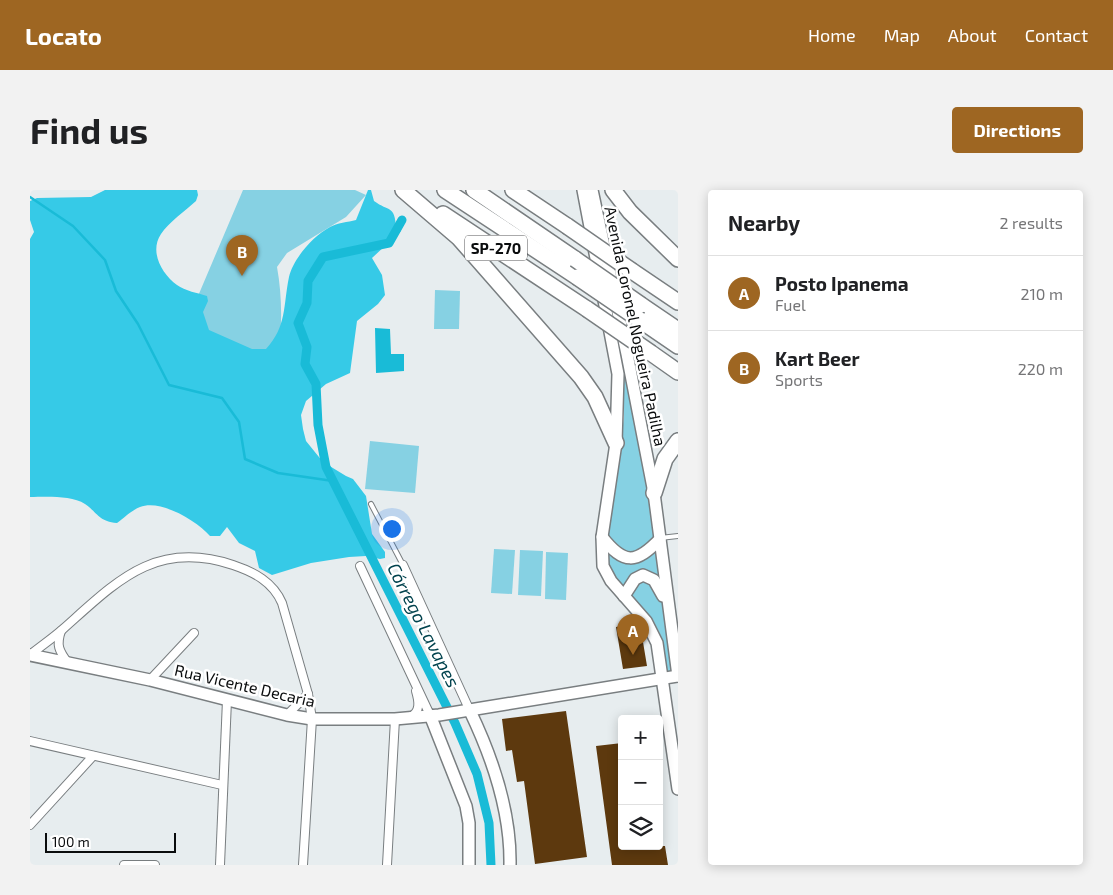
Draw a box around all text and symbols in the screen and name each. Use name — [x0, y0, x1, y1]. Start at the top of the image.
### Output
text: Locato — [25, 21, 102, 50]
text: Home — [808, 24, 856, 46]
text: Map — [884, 24, 920, 46]
text: About — [948, 24, 997, 46]
text: Contact — [1025, 24, 1088, 46]
button: Directions — [952, 107, 1083, 153]
text: Find us — [30, 109, 148, 151]
street label: Avenida Coronel Nogueira Padilha — [601, 204, 671, 448]
text: Nearby — [728, 210, 800, 235]
text: 2 results — [1000, 213, 1063, 232]
pin: B — [226, 235, 258, 276]
road number: SP-270 — [465, 236, 527, 260]
text: Posto Ipanema — [775, 272, 909, 295]
text: A — [739, 284, 749, 303]
text: 210 m — [1020, 284, 1063, 303]
text: Fuel — [775, 295, 806, 314]
text: Kart Beer — [775, 347, 860, 370]
text: B — [739, 359, 749, 378]
text: 220 m — [1018, 359, 1063, 378]
text: Sports — [775, 370, 823, 389]
your location — [379, 516, 405, 542]
water label: Córrego Lavapes — [383, 559, 465, 691]
pin: A — [617, 614, 649, 655]
street label: Rua Vicente Decaria — [173, 660, 317, 710]
map controls — [618, 715, 663, 850]
button: + — [618, 715, 663, 760]
button: − — [618, 760, 663, 805]
button: layers — [618, 805, 663, 850]
scale bar — [45, 830, 176, 853]
text: 100 m — [52, 833, 90, 850]

